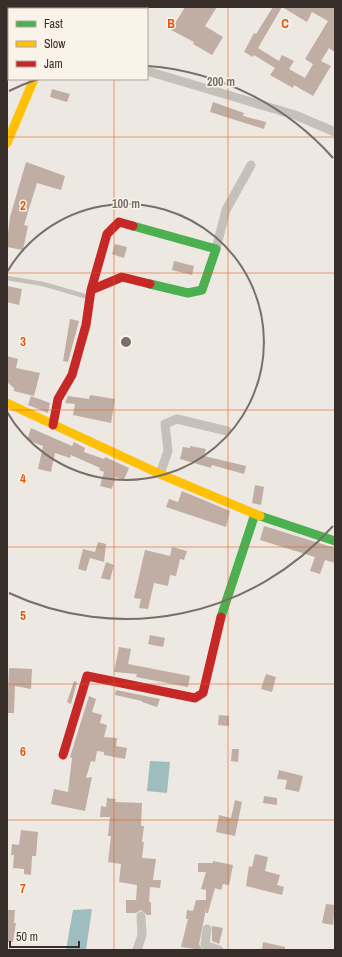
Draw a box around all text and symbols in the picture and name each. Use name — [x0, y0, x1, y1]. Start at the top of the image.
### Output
legend — [8, 8, 148, 80]
text: B — [167, 15, 175, 32]
text: C — [281, 15, 289, 32]
text: Fast — [44, 16, 63, 32]
text: Slow — [44, 36, 66, 52]
text: Jam — [44, 56, 63, 72]
text: 200 m — [207, 74, 235, 90]
text: 100 m — [112, 196, 140, 212]
text: 2 — [20, 197, 26, 214]
text: 3 — [20, 333, 26, 350]
centre of rings — [119, 335, 133, 349]
text: 4 — [20, 470, 26, 487]
text: 5 — [20, 607, 26, 624]
text: 6 — [20, 743, 26, 760]
text: 7 — [20, 880, 26, 897]
scale bar — [10, 923, 79, 949]
text: 50 m — [16, 929, 38, 945]

